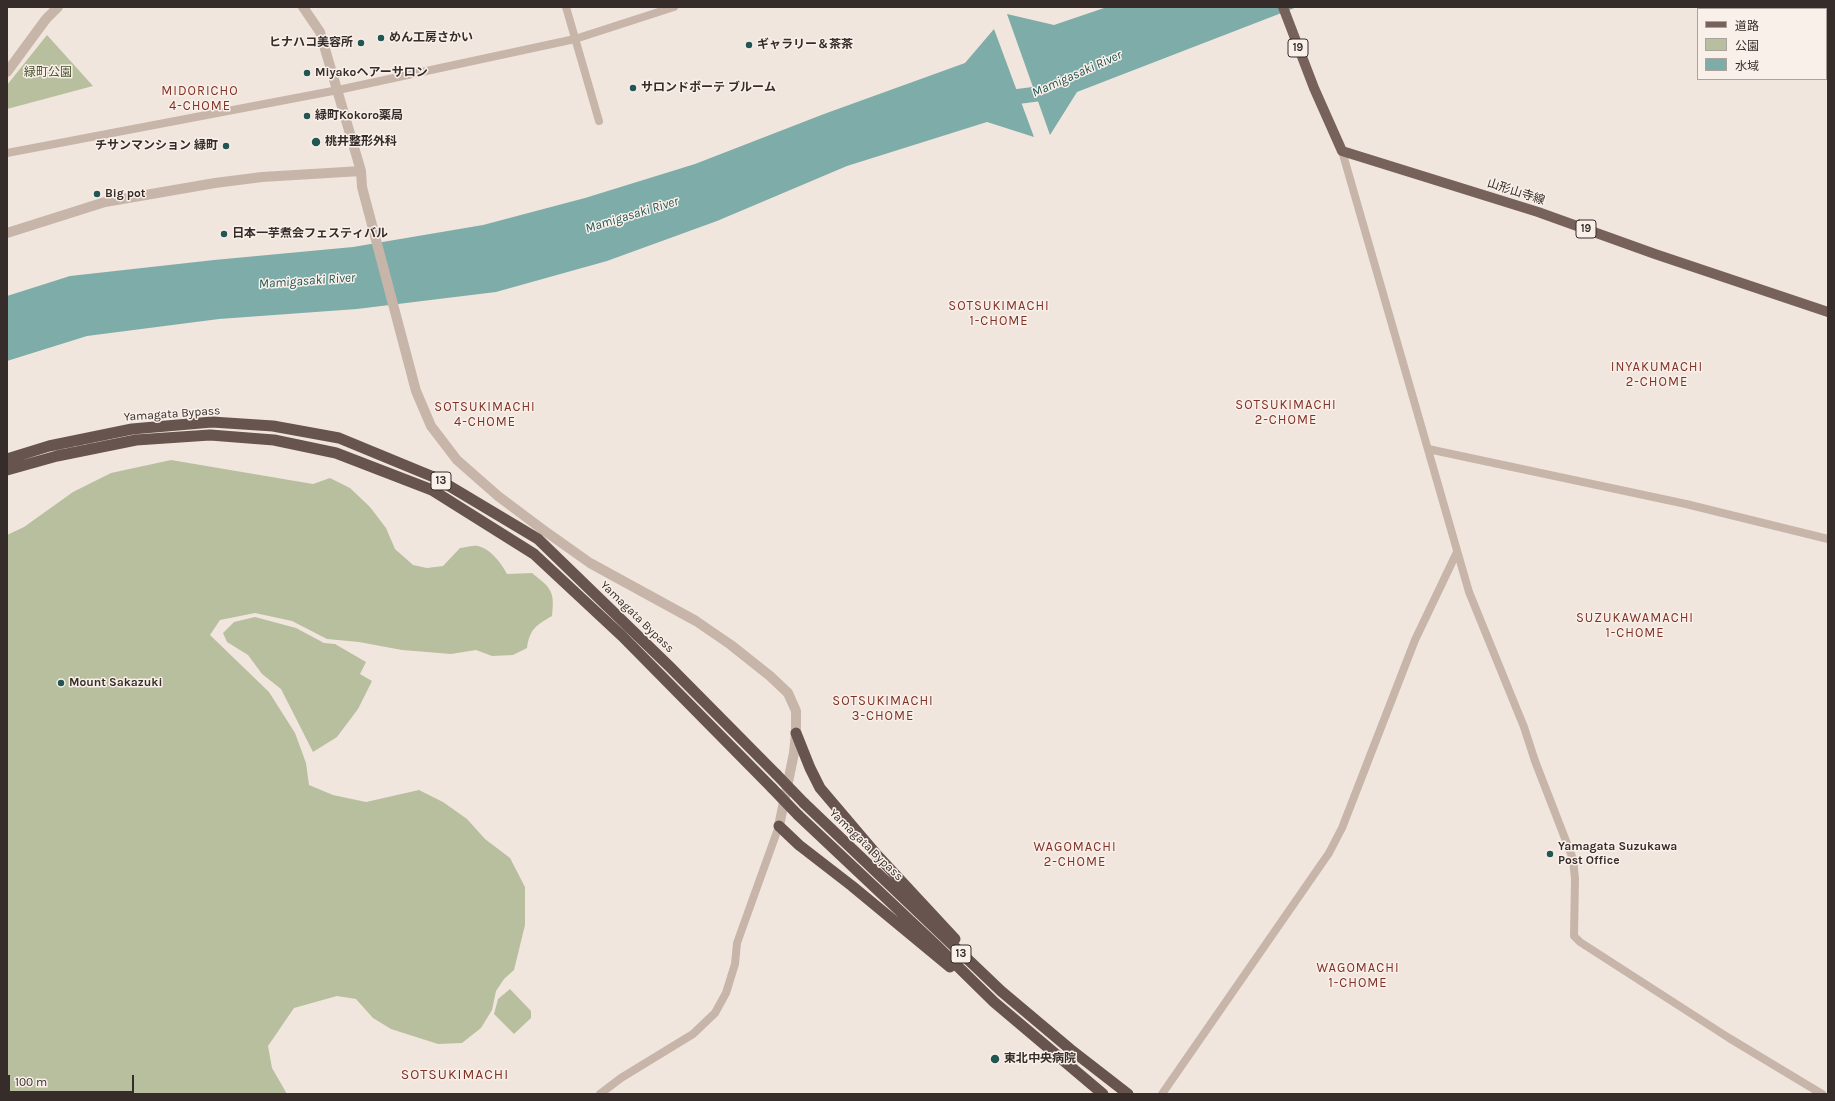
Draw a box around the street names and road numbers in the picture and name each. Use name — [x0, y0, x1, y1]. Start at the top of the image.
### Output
road number: 19 — [1288, 39, 1308, 57]
street label: 山形山寺線 — [1485, 176, 1547, 208]
road number: 19 — [1576, 220, 1596, 238]
street label: Yamagata Bypass — [123, 403, 221, 425]
road number: 13 — [431, 472, 451, 490]
street label: Yamagata Bypass — [597, 578, 677, 656]
street label: Yamagata Bypass — [826, 806, 906, 884]
road number: 13 — [951, 945, 971, 963]

